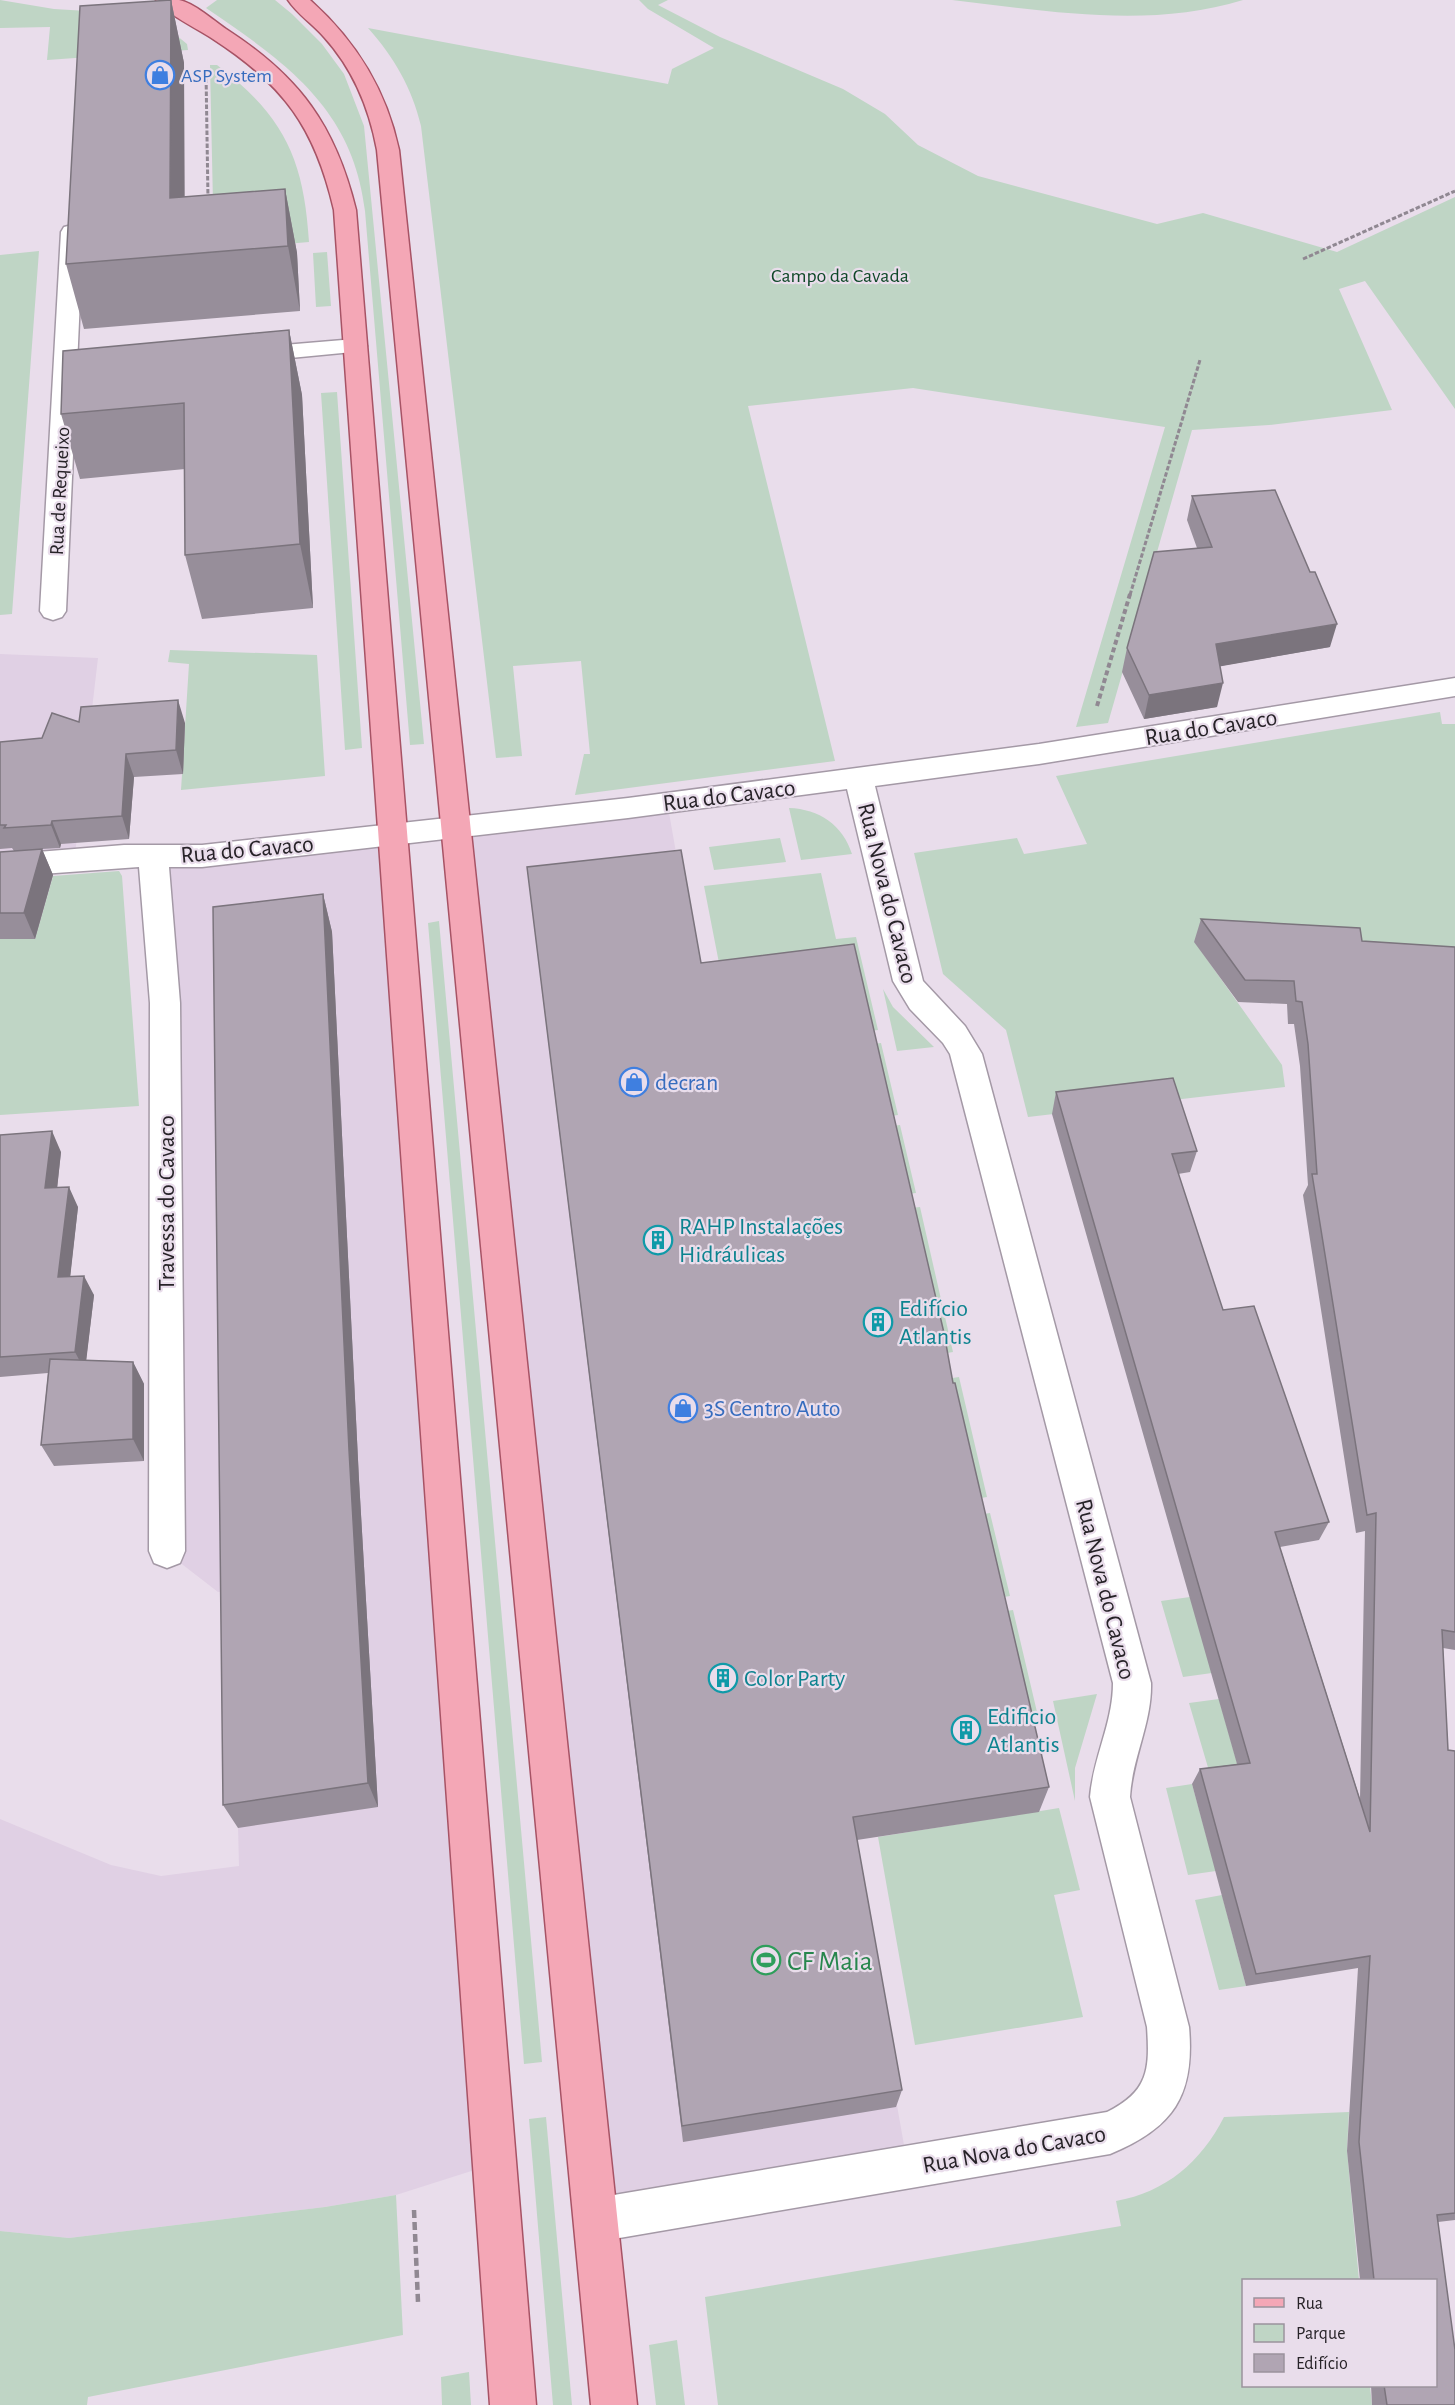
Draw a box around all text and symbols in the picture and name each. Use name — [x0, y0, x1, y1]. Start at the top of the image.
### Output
shop icon: ASP System — [144, 59, 176, 91]
place label: ASP System — [181, 66, 272, 86]
park label: Campo da Cavada — [771, 266, 909, 286]
street label: Rua de Requeixo — [47, 426, 73, 556]
street label: Rua do Cavaco — [1143, 706, 1279, 750]
street label: Rua do Cavaco — [661, 776, 797, 816]
street label: Rua Nova do Cavaco — [853, 800, 921, 986]
street label: Rua do Cavaco — [180, 832, 315, 868]
shop icon: decran — [618, 1066, 650, 1098]
place label: decran — [655, 1071, 718, 1095]
street label: Travessa do Cavaco — [155, 1115, 179, 1291]
place label: RAHP Instalações Hidráulicas — [679, 1215, 843, 1267]
building icon: RAHP Instalações Hidráulicas — [642, 1224, 674, 1256]
place label: Edifício Atlantis — [899, 1297, 972, 1349]
building icon: Edifício Atlantis — [862, 1306, 894, 1338]
shop icon: 3S Centro Auto — [667, 1392, 699, 1424]
place label: 3S Centro Auto — [704, 1397, 841, 1421]
street label: Rua Nova do Cavaco — [1071, 1496, 1139, 1682]
building icon: Color Party — [707, 1662, 739, 1694]
place label: Color Party — [744, 1667, 845, 1691]
place label: Edificio Atlantis — [987, 1705, 1060, 1757]
building icon: Edificio Atlantis — [950, 1714, 982, 1746]
sports icon: CF Maia — [750, 1944, 782, 1976]
place label: CF Maia — [787, 1948, 873, 1976]
street label: Rua Nova do Cavaco — [921, 2122, 1108, 2178]
legend — [1242, 2279, 1437, 2387]
text: Rua — [1296, 2295, 1323, 2313]
text: Parque — [1296, 2325, 1345, 2343]
text: Edifício — [1296, 2355, 1348, 2373]

